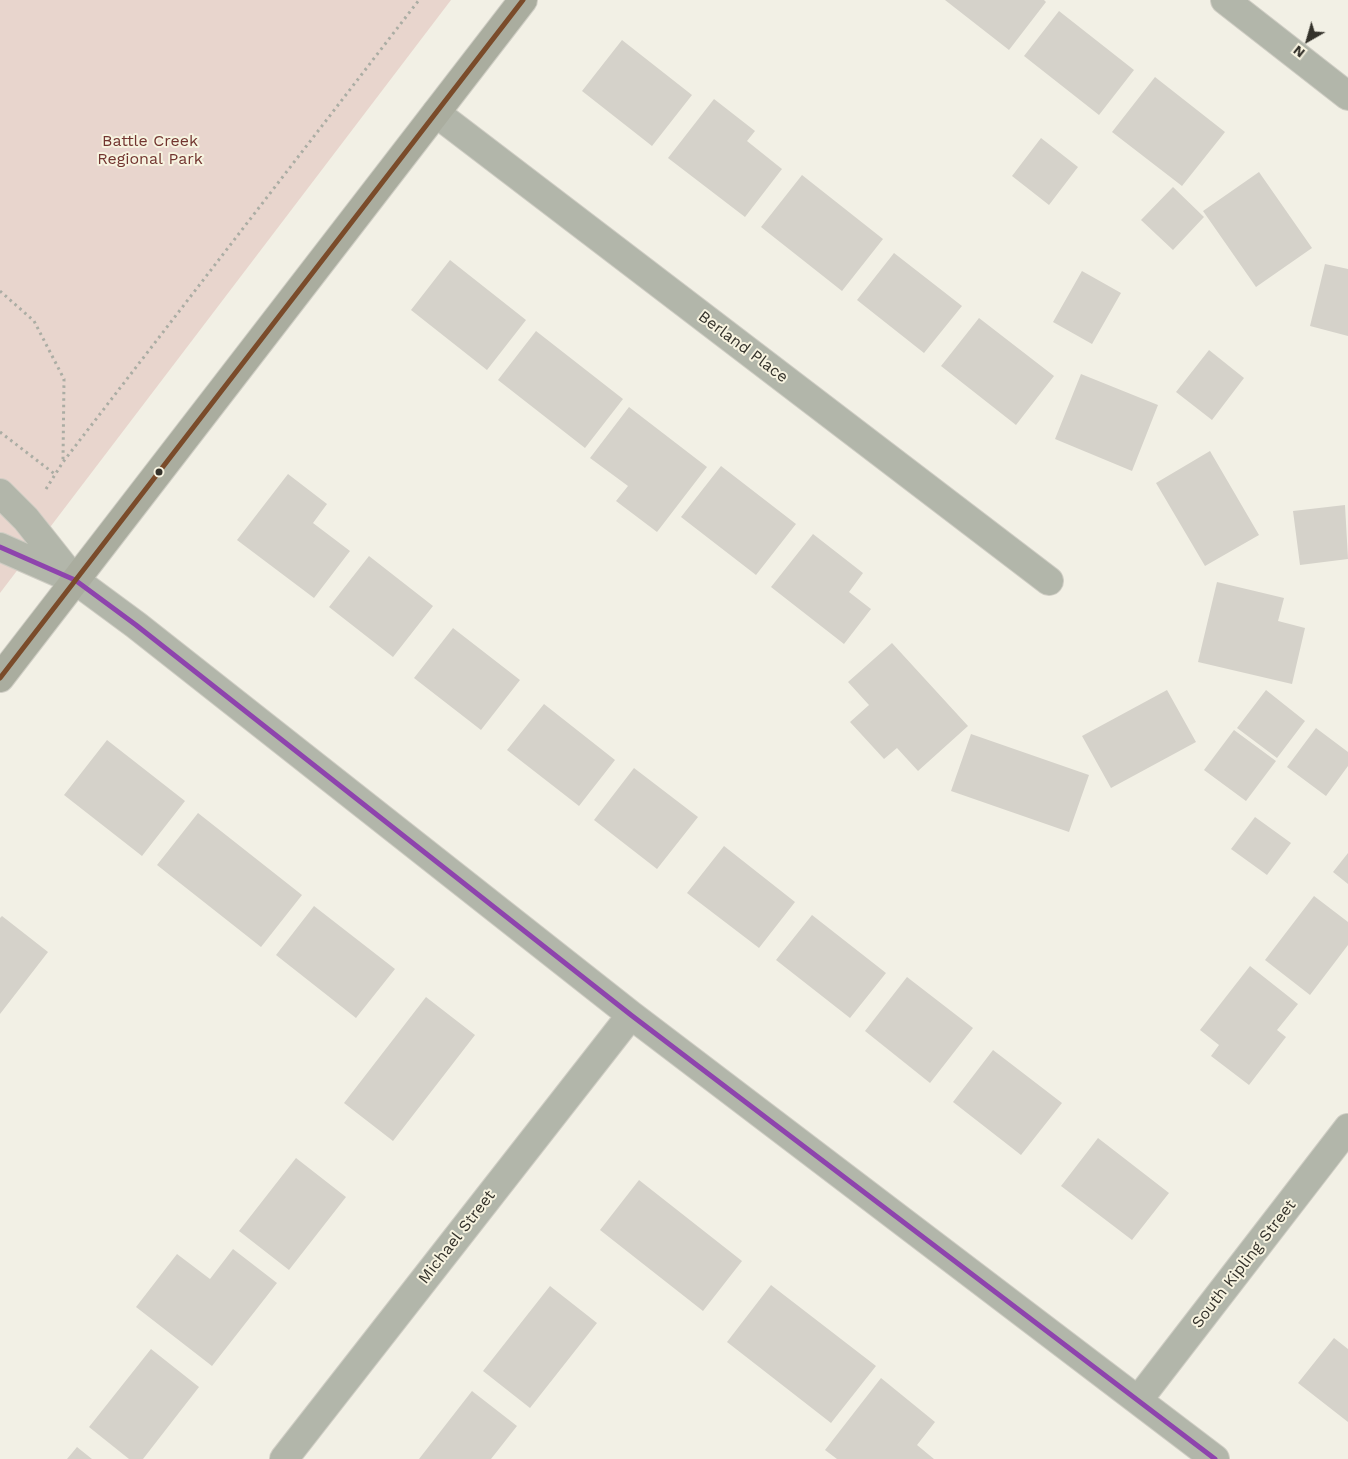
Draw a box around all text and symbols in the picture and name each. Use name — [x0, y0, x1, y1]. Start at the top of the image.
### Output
north arrow — [1283, 15, 1333, 65]
text: N — [1290, 42, 1308, 61]
park label: Battle Creek Regional Park — [97, 131, 203, 169]
street label: Berland Place — [694, 307, 792, 387]
unlabelled marker — [154, 467, 164, 477]
street label: Michael Street — [414, 1186, 500, 1288]
street label: South Kipling Street — [1188, 1196, 1300, 1332]

